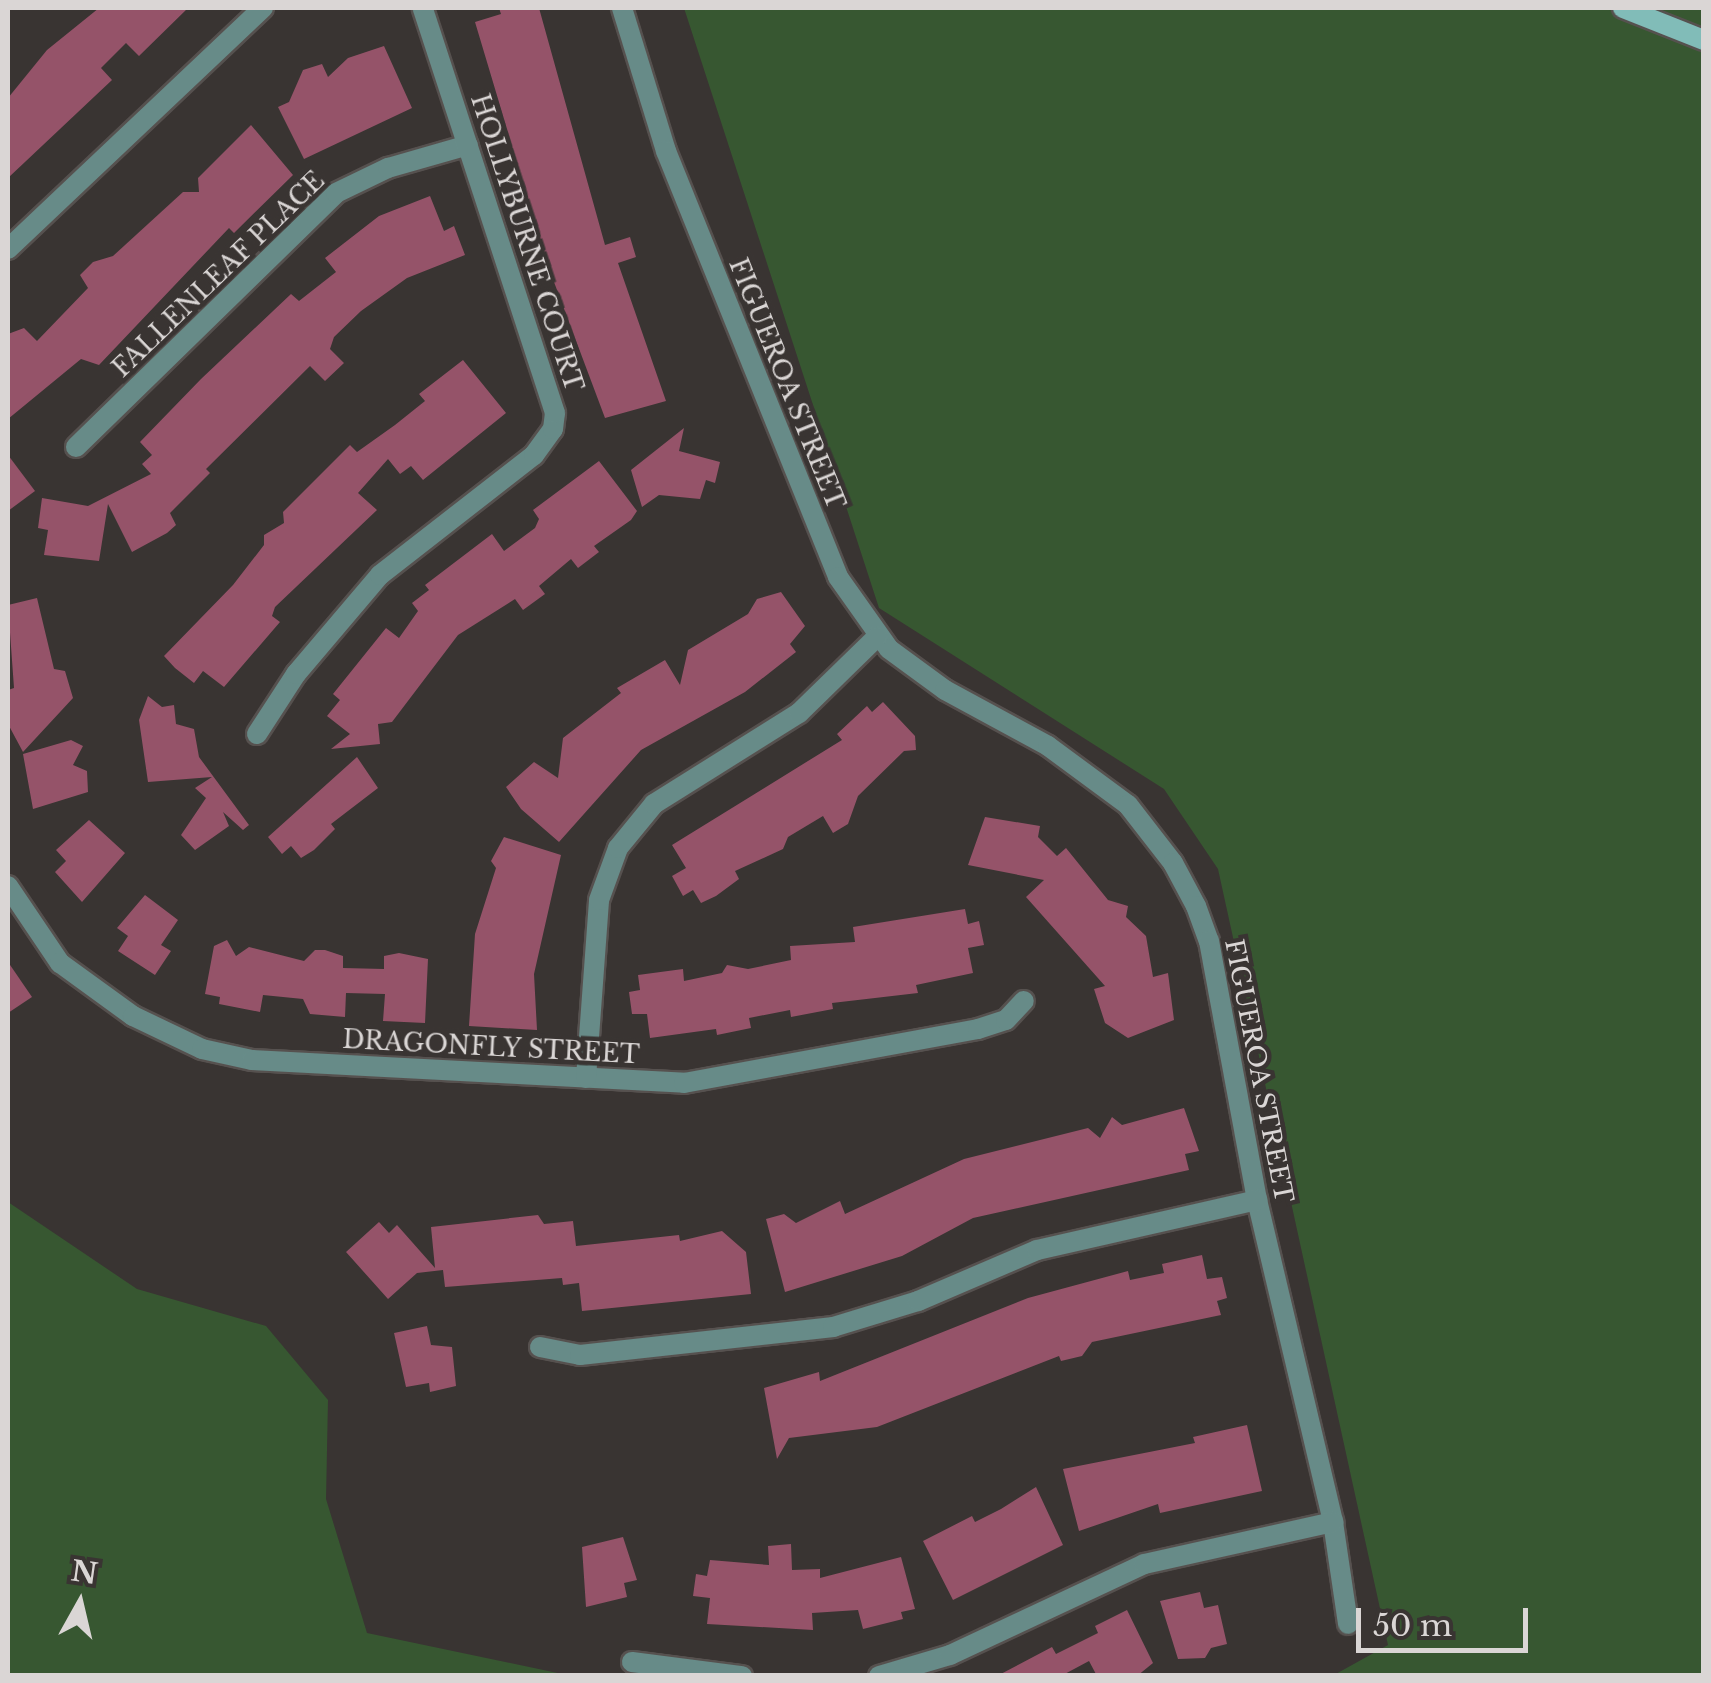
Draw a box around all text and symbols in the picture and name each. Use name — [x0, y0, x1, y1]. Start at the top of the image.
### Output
street label: HOLLYBURNE COURT — [464, 91, 588, 395]
street label: FALLENLEAF PLACE — [107, 166, 331, 384]
street label: FIGUEROA STREET — [722, 254, 850, 514]
street label: FIGUEROA STREET — [1218, 936, 1298, 1206]
street label: DRAGONFLY STREET — [341, 1025, 641, 1071]
north arrow — [30, 1553, 130, 1653]
text: N — [69, 1554, 100, 1592]
scale bar — [1361, 1588, 1534, 1650]
text: 50 m — [1373, 1607, 1452, 1644]

